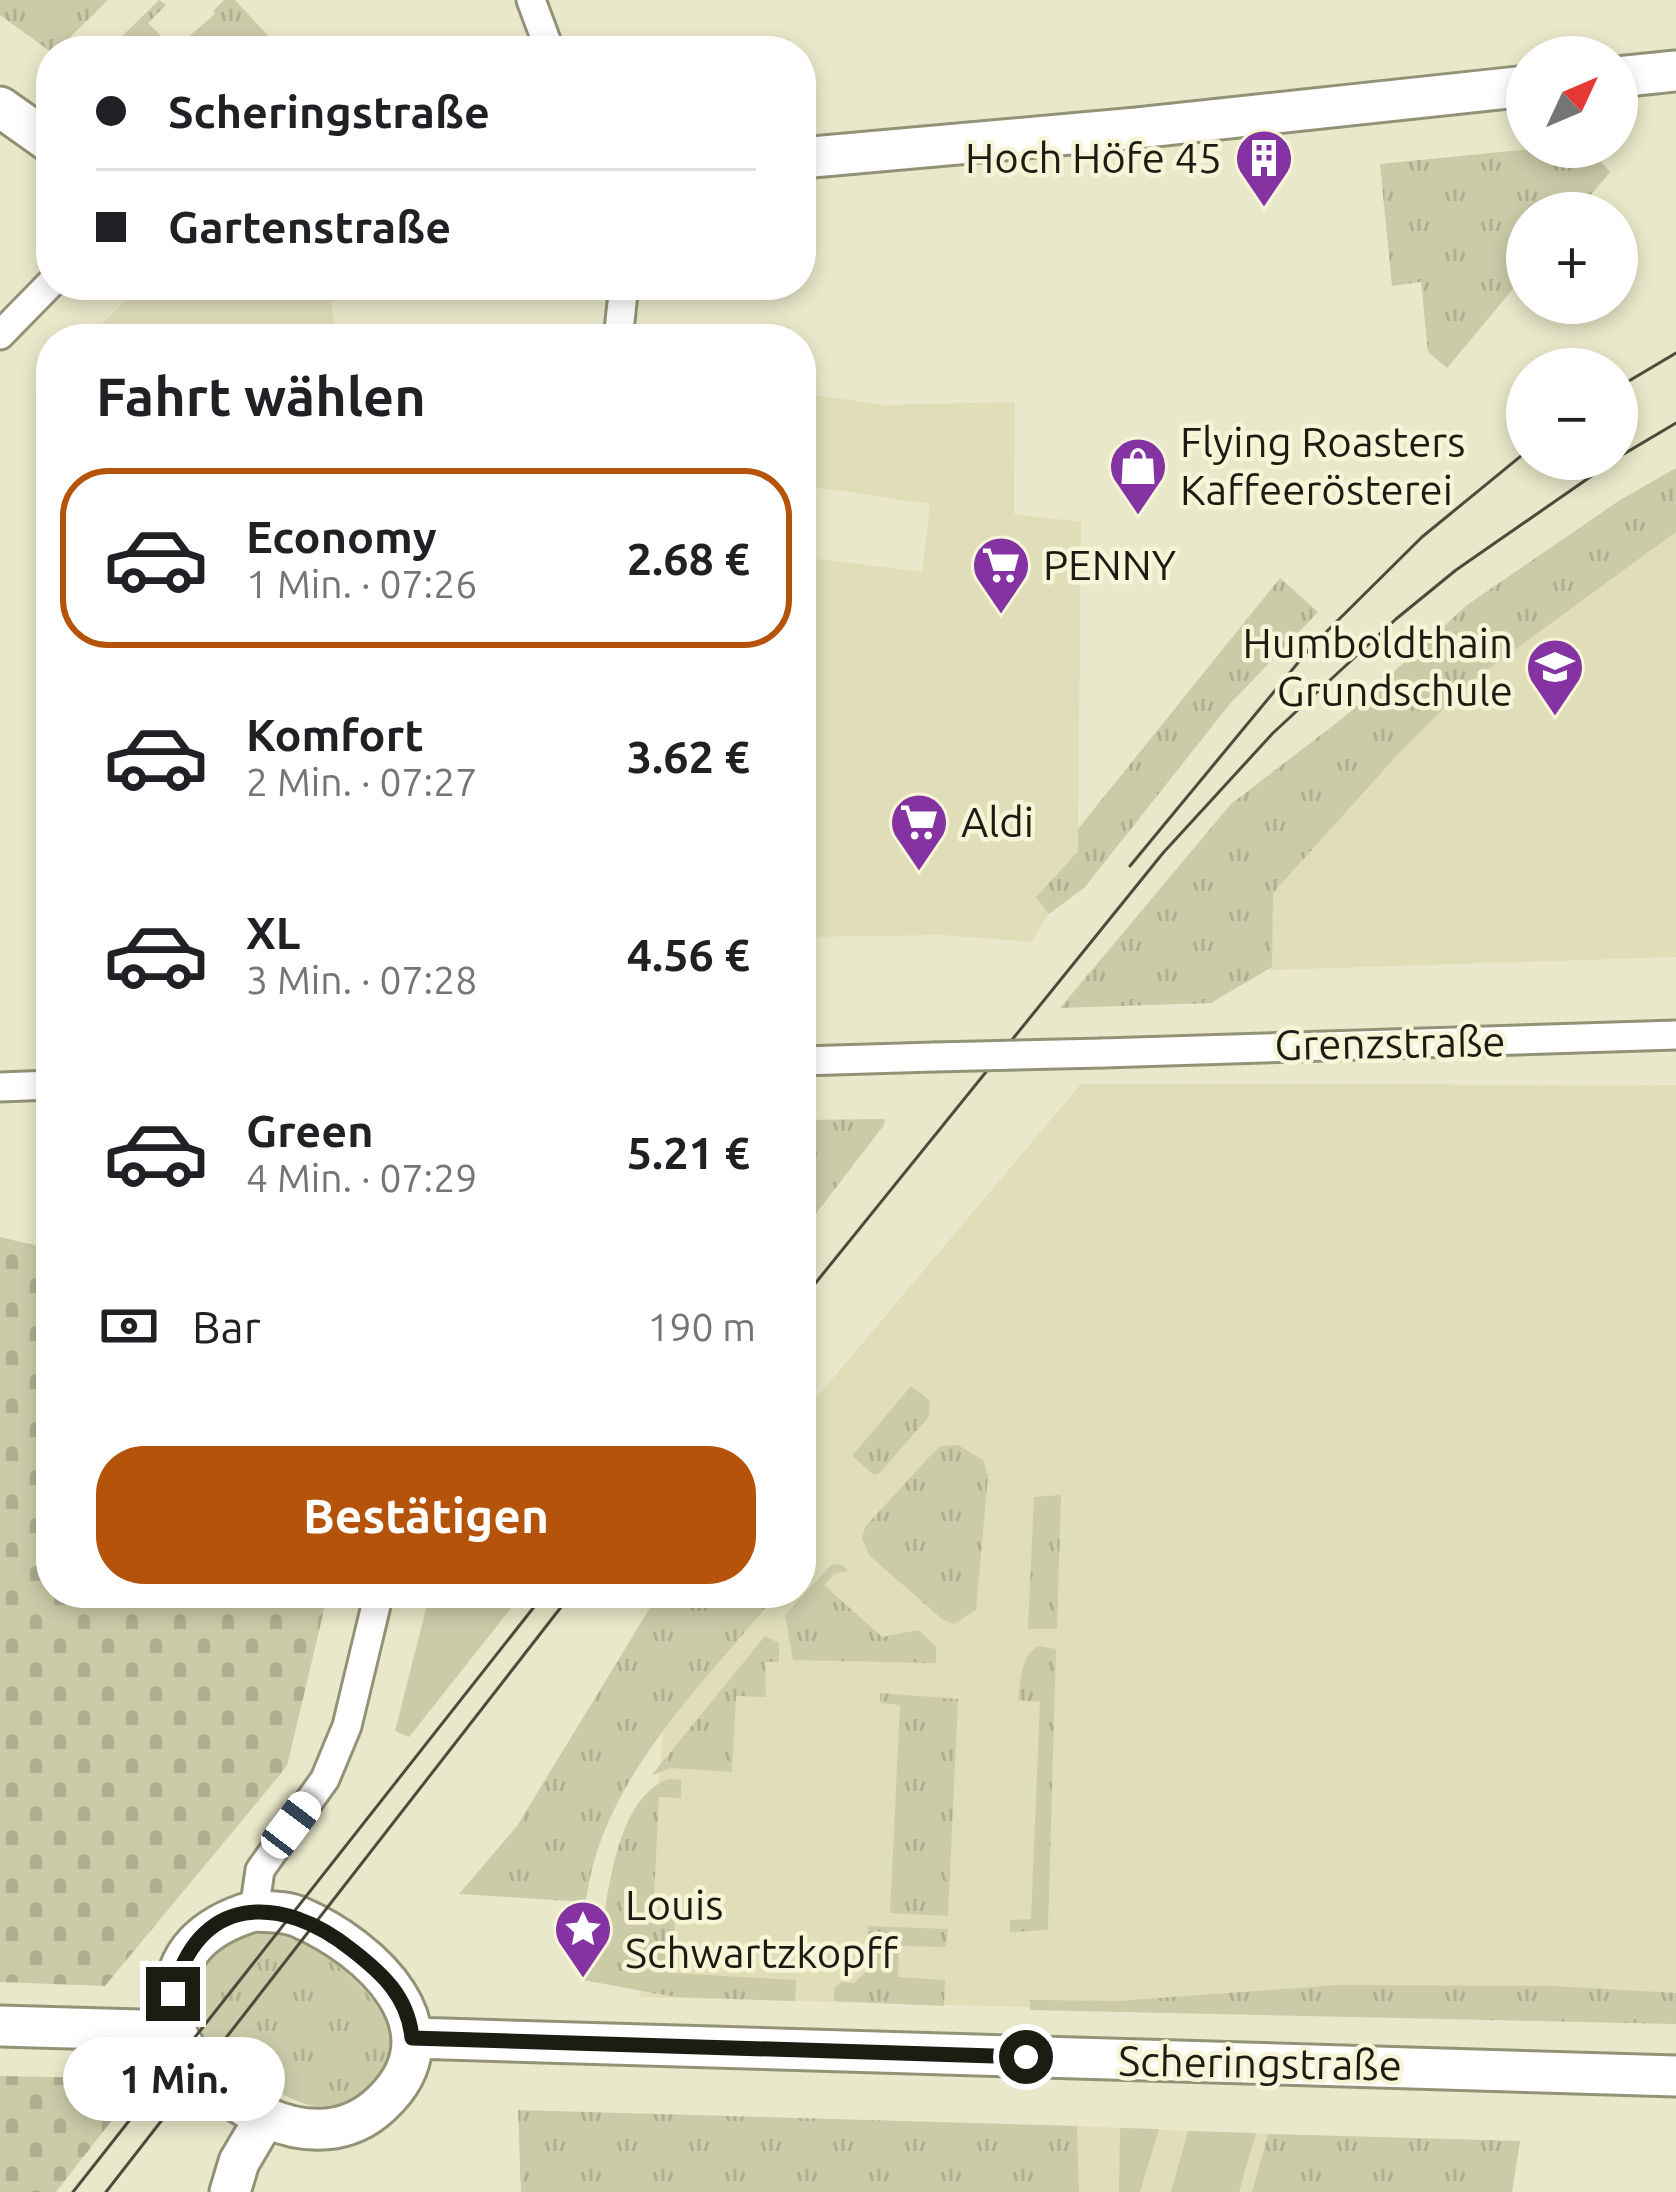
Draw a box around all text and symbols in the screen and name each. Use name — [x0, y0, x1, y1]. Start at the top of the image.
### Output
north arrow — [1506, 36, 1638, 168]
map controls — [1506, 36, 1638, 480]
text: Scheringstraße — [168, 86, 490, 137]
building icon: Hoch Höfe 45 — [1233, 127, 1295, 209]
place label: Hoch Höfe 45 — [965, 134, 1222, 181]
button: + — [1506, 192, 1638, 324]
text: Gartenstraße — [168, 201, 451, 252]
button: − — [1506, 348, 1638, 480]
text: Fahrt wählen — [96, 366, 426, 426]
place label: Flying Roasters Kaffeerösterei — [1180, 418, 1465, 513]
shop icon: Flying Roasters Kaffeerösterei — [1107, 435, 1169, 517]
icon: car — [102, 504, 210, 612]
text: Economy — [246, 511, 437, 562]
text: 2.68 € — [627, 533, 750, 584]
supermarket icon: PENNY — [970, 534, 1032, 616]
place label: PENNY — [1043, 541, 1176, 588]
text: 1 Min. · 07:26 — [246, 562, 477, 605]
place label: Humboldthain Grundschule — [1243, 619, 1513, 714]
school or university icon: Humboldthain Grundschule — [1524, 636, 1586, 718]
icon: car — [102, 702, 210, 810]
text: Komfort — [246, 709, 424, 760]
text: 3.62 € — [627, 731, 750, 782]
text: 2 Min. · 07:27 — [246, 760, 477, 803]
supermarket icon: Aldi — [888, 791, 950, 873]
place label: Aldi — [961, 798, 1034, 845]
icon: car — [102, 900, 210, 1008]
text: XL — [246, 907, 300, 958]
text: 4.56 € — [627, 929, 750, 980]
text: 3 Min. · 07:28 — [246, 958, 477, 1001]
street label: Grenzstraße — [1274, 1017, 1506, 1068]
icon: car — [102, 1098, 210, 1206]
text: Green — [246, 1105, 373, 1156]
text: 5.21 € — [627, 1127, 750, 1178]
text: 4 Min. · 07:29 — [246, 1156, 477, 1199]
icon: cash — [96, 1293, 162, 1359]
text: Bar — [192, 1301, 261, 1352]
text: 190 m — [647, 1305, 756, 1348]
button: Bestätigen — [96, 1446, 756, 1584]
car — [255, 1785, 327, 1865]
place label: Louis Schwartzkopff — [625, 1881, 899, 1976]
place icon: Louis Schwartzkopff — [552, 1898, 614, 1980]
route end — [146, 1967, 200, 2021]
route start — [999, 2030, 1053, 2084]
callout: 1 Min. — [62, 2036, 284, 2120]
street label: Scheringstraße — [1118, 2037, 1402, 2088]
text: 1 Min. — [119, 2057, 229, 2100]

